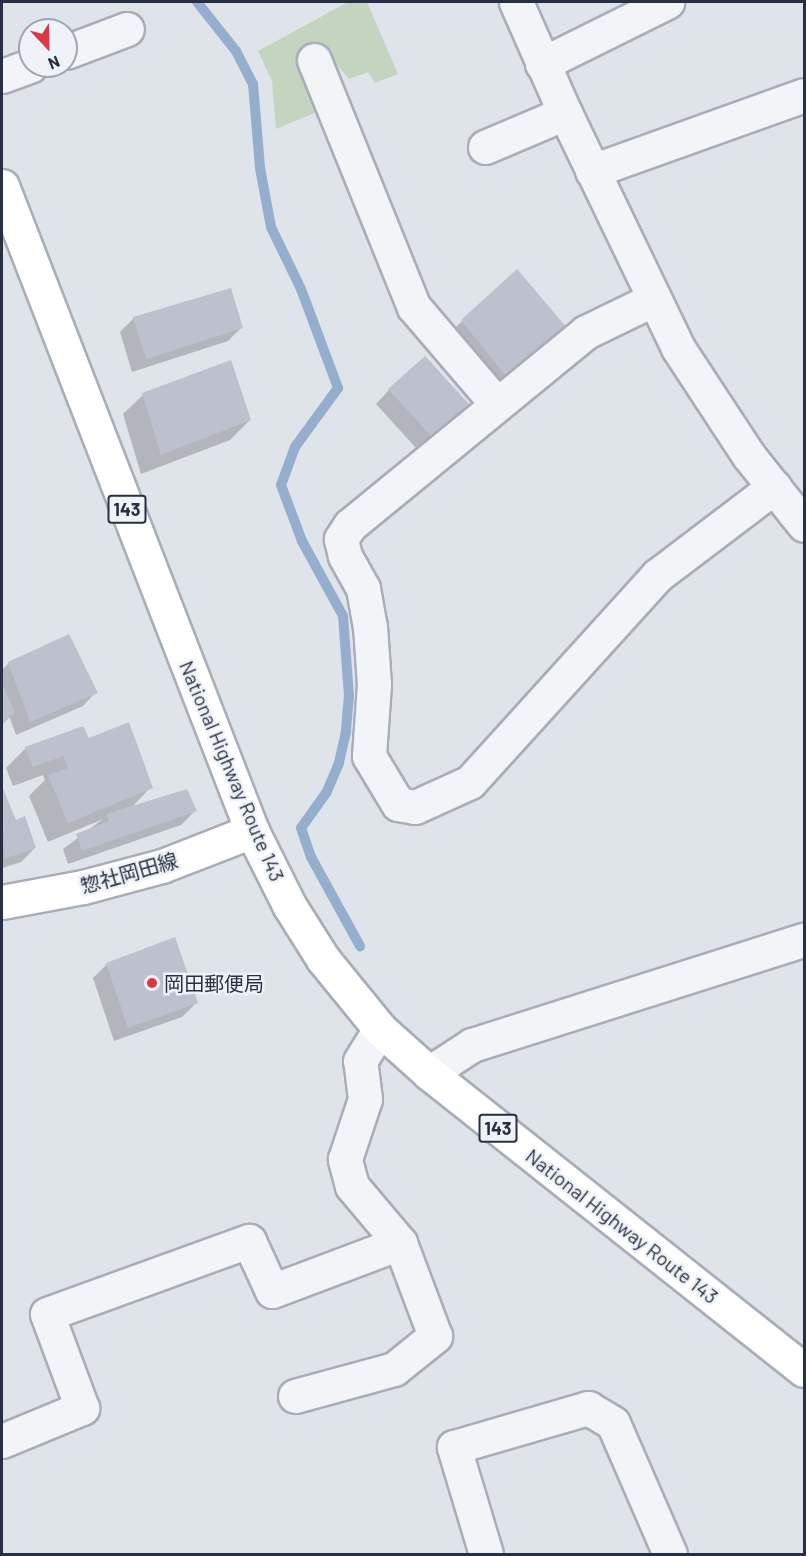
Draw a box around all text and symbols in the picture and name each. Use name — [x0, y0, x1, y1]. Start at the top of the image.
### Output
north arrow — [18, 18, 78, 78]
text: N — [46, 52, 63, 74]
road number: 143 — [108, 494, 146, 524]
street label: National Highway Route 143 — [175, 657, 289, 885]
street label: 惣社岡田線 — [78, 848, 180, 898]
place label: 岡田郵便局 — [164, 971, 264, 995]
marker: 岡田郵便局 — [145, 976, 159, 990]
road number: 143 — [478, 1113, 518, 1143]
street label: National Highway Route 143 — [521, 1143, 723, 1309]

